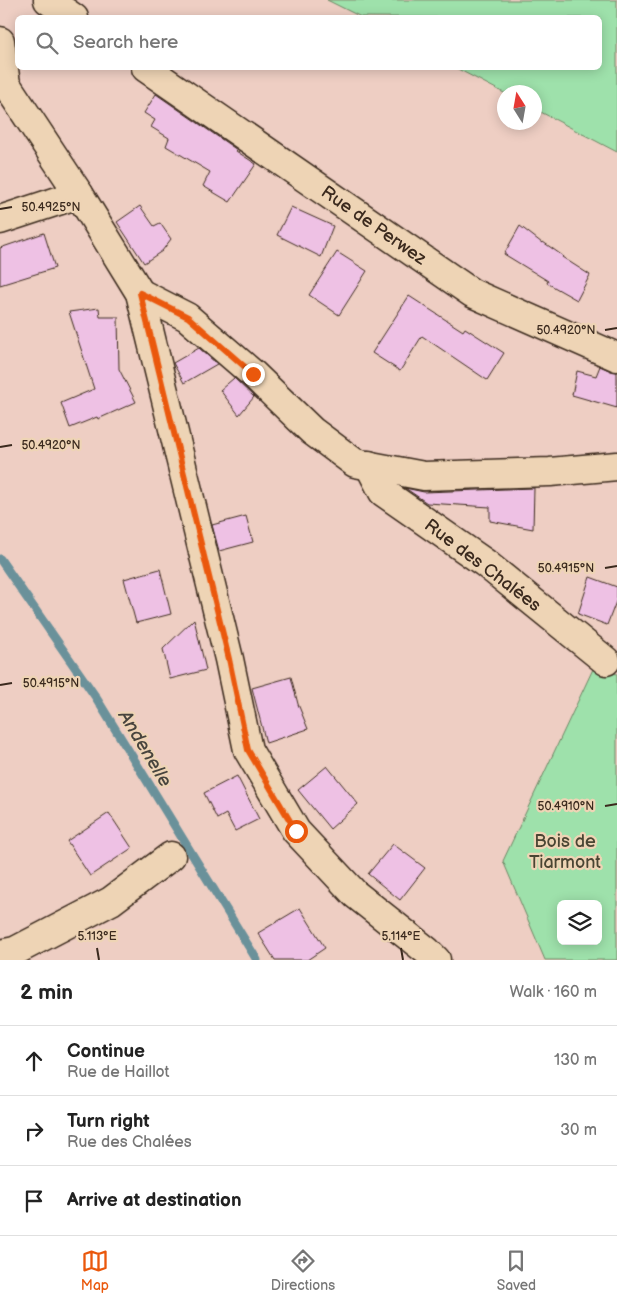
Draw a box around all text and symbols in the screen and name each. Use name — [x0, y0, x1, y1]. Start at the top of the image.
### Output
search box — [15, 15, 602, 70]
icon: search — [33, 29, 61, 57]
text: Search here — [73, 31, 178, 54]
north arrow — [497, 85, 542, 130]
street label: Rue de Perwez — [317, 181, 431, 270]
text: 50.4925°N — [22, 200, 80, 215]
text: 50.4920°N — [536, 323, 596, 338]
route end — [242, 363, 265, 386]
text: 50.4920°N — [21, 438, 81, 453]
street label: Rue des Chalées — [420, 515, 545, 616]
text: 50.4915°N — [538, 561, 594, 576]
text: 50.4915°N — [23, 676, 79, 691]
water label: Andenelle — [112, 705, 177, 791]
text: 50.4910°N — [538, 799, 594, 814]
route start — [285, 820, 308, 843]
park label: Bois de Tiarmont — [529, 831, 601, 873]
map controls — [557, 900, 602, 945]
button: layers — [557, 900, 602, 945]
text: 5.113°E — [77, 929, 117, 944]
text: 5.114°E — [382, 929, 420, 944]
text: 2 min — [20, 980, 73, 1005]
text: Walk · 160 m — [509, 983, 597, 1002]
text: Continue — [67, 1040, 145, 1063]
icon: ahead — [20, 1047, 48, 1075]
text: 130 m — [554, 1051, 597, 1070]
text: Rue de Haillot — [67, 1063, 169, 1082]
text: Turn right — [67, 1110, 150, 1133]
icon: right — [20, 1117, 48, 1145]
text: 30 m — [560, 1121, 597, 1140]
text: Rue des Chalées — [67, 1133, 192, 1152]
icon: arrive — [20, 1187, 48, 1215]
text: Arrive at destination — [67, 1189, 242, 1212]
tab: Map — [81, 1247, 109, 1294]
tab: Directions — [271, 1247, 335, 1294]
tab: Saved — [497, 1247, 536, 1294]

